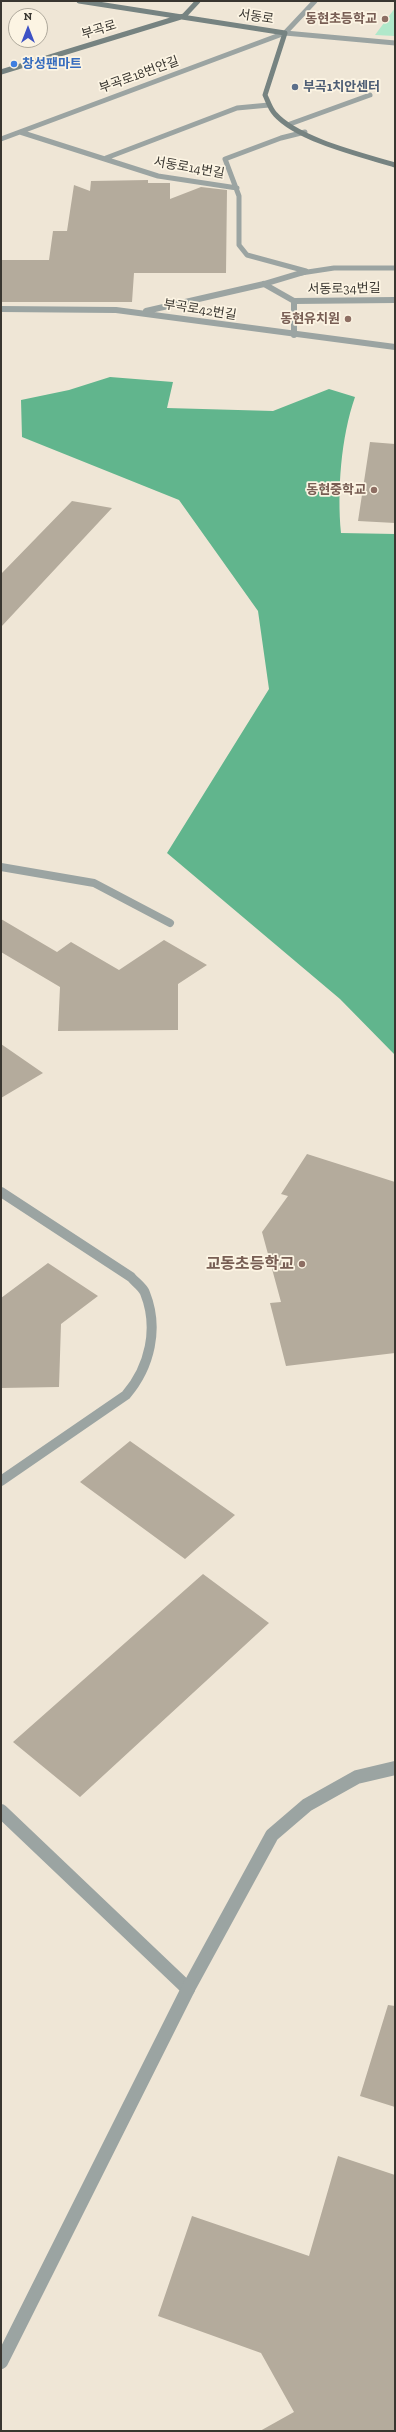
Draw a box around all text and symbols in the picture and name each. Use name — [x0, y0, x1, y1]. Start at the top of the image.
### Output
street label: 서동로 — [237, 6, 275, 28]
north arrow — [8, 8, 48, 48]
text: N — [24, 10, 32, 23]
place label: 동현초등학교 — [305, 11, 377, 27]
marker: 동현초등학교 — [380, 14, 390, 24]
street label: 부곡로 — [80, 17, 118, 43]
street label: 부곡로18번안길 — [97, 53, 181, 97]
place label: 창성팬마트 — [22, 56, 82, 72]
marker: 창성팬마트 — [9, 59, 19, 69]
place label: 부곡1치안센터 — [303, 79, 380, 95]
marker: 부곡1치안센터 — [290, 82, 300, 92]
street label: 서동로14번길 — [152, 154, 226, 182]
street label: 서동로34번길 — [307, 281, 381, 297]
street label: 부곡로42번길 — [162, 297, 238, 323]
place label: 동현유치원 — [280, 311, 340, 327]
marker: 동현유치원 — [343, 314, 353, 324]
place label: 동현중학교 — [306, 482, 366, 498]
marker: 동현중학교 — [369, 485, 379, 495]
place label: 교동초등학교 — [206, 1254, 294, 1274]
marker: 교동초등학교 — [297, 1259, 307, 1269]

